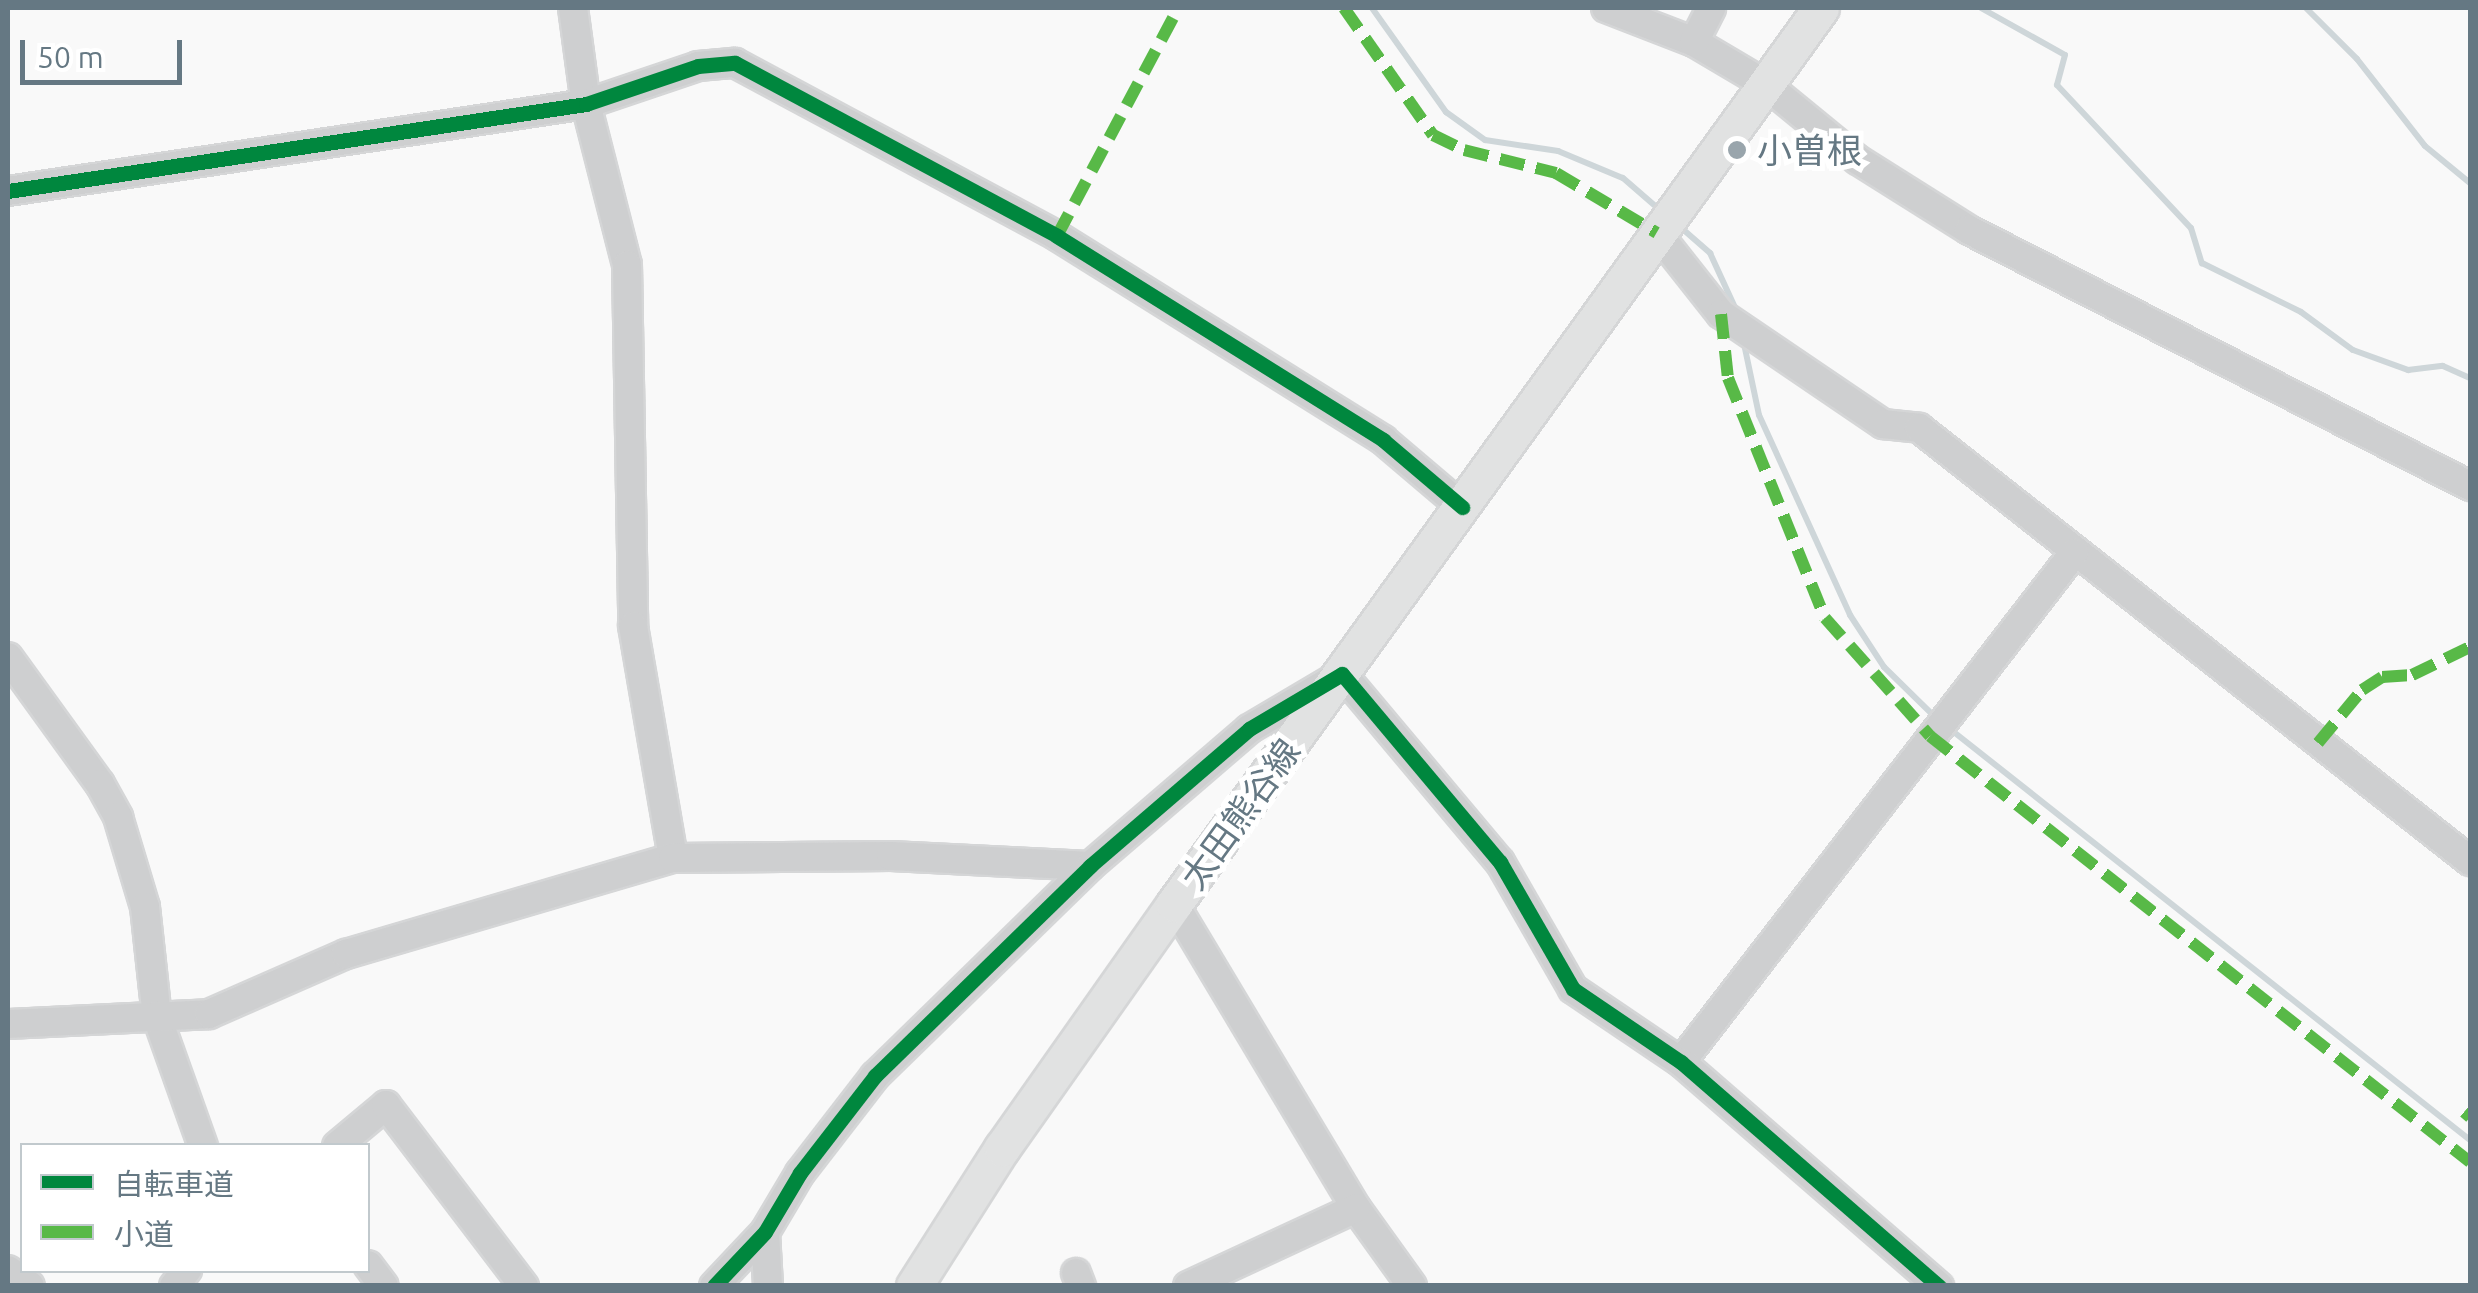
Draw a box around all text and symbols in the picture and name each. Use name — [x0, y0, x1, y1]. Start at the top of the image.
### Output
scale bar — [25, 20, 188, 82]
text: 50 m — [37, 40, 104, 74]
place label: 小曽根 — [1757, 129, 1862, 171]
marker: 小曽根 — [1726, 139, 1748, 161]
street label: 太田熊谷線 — [1172, 731, 1308, 897]
legend — [20, 1143, 370, 1273]
text: 自転車道 — [114, 1167, 234, 1201]
text: 小道 — [114, 1217, 174, 1251]

